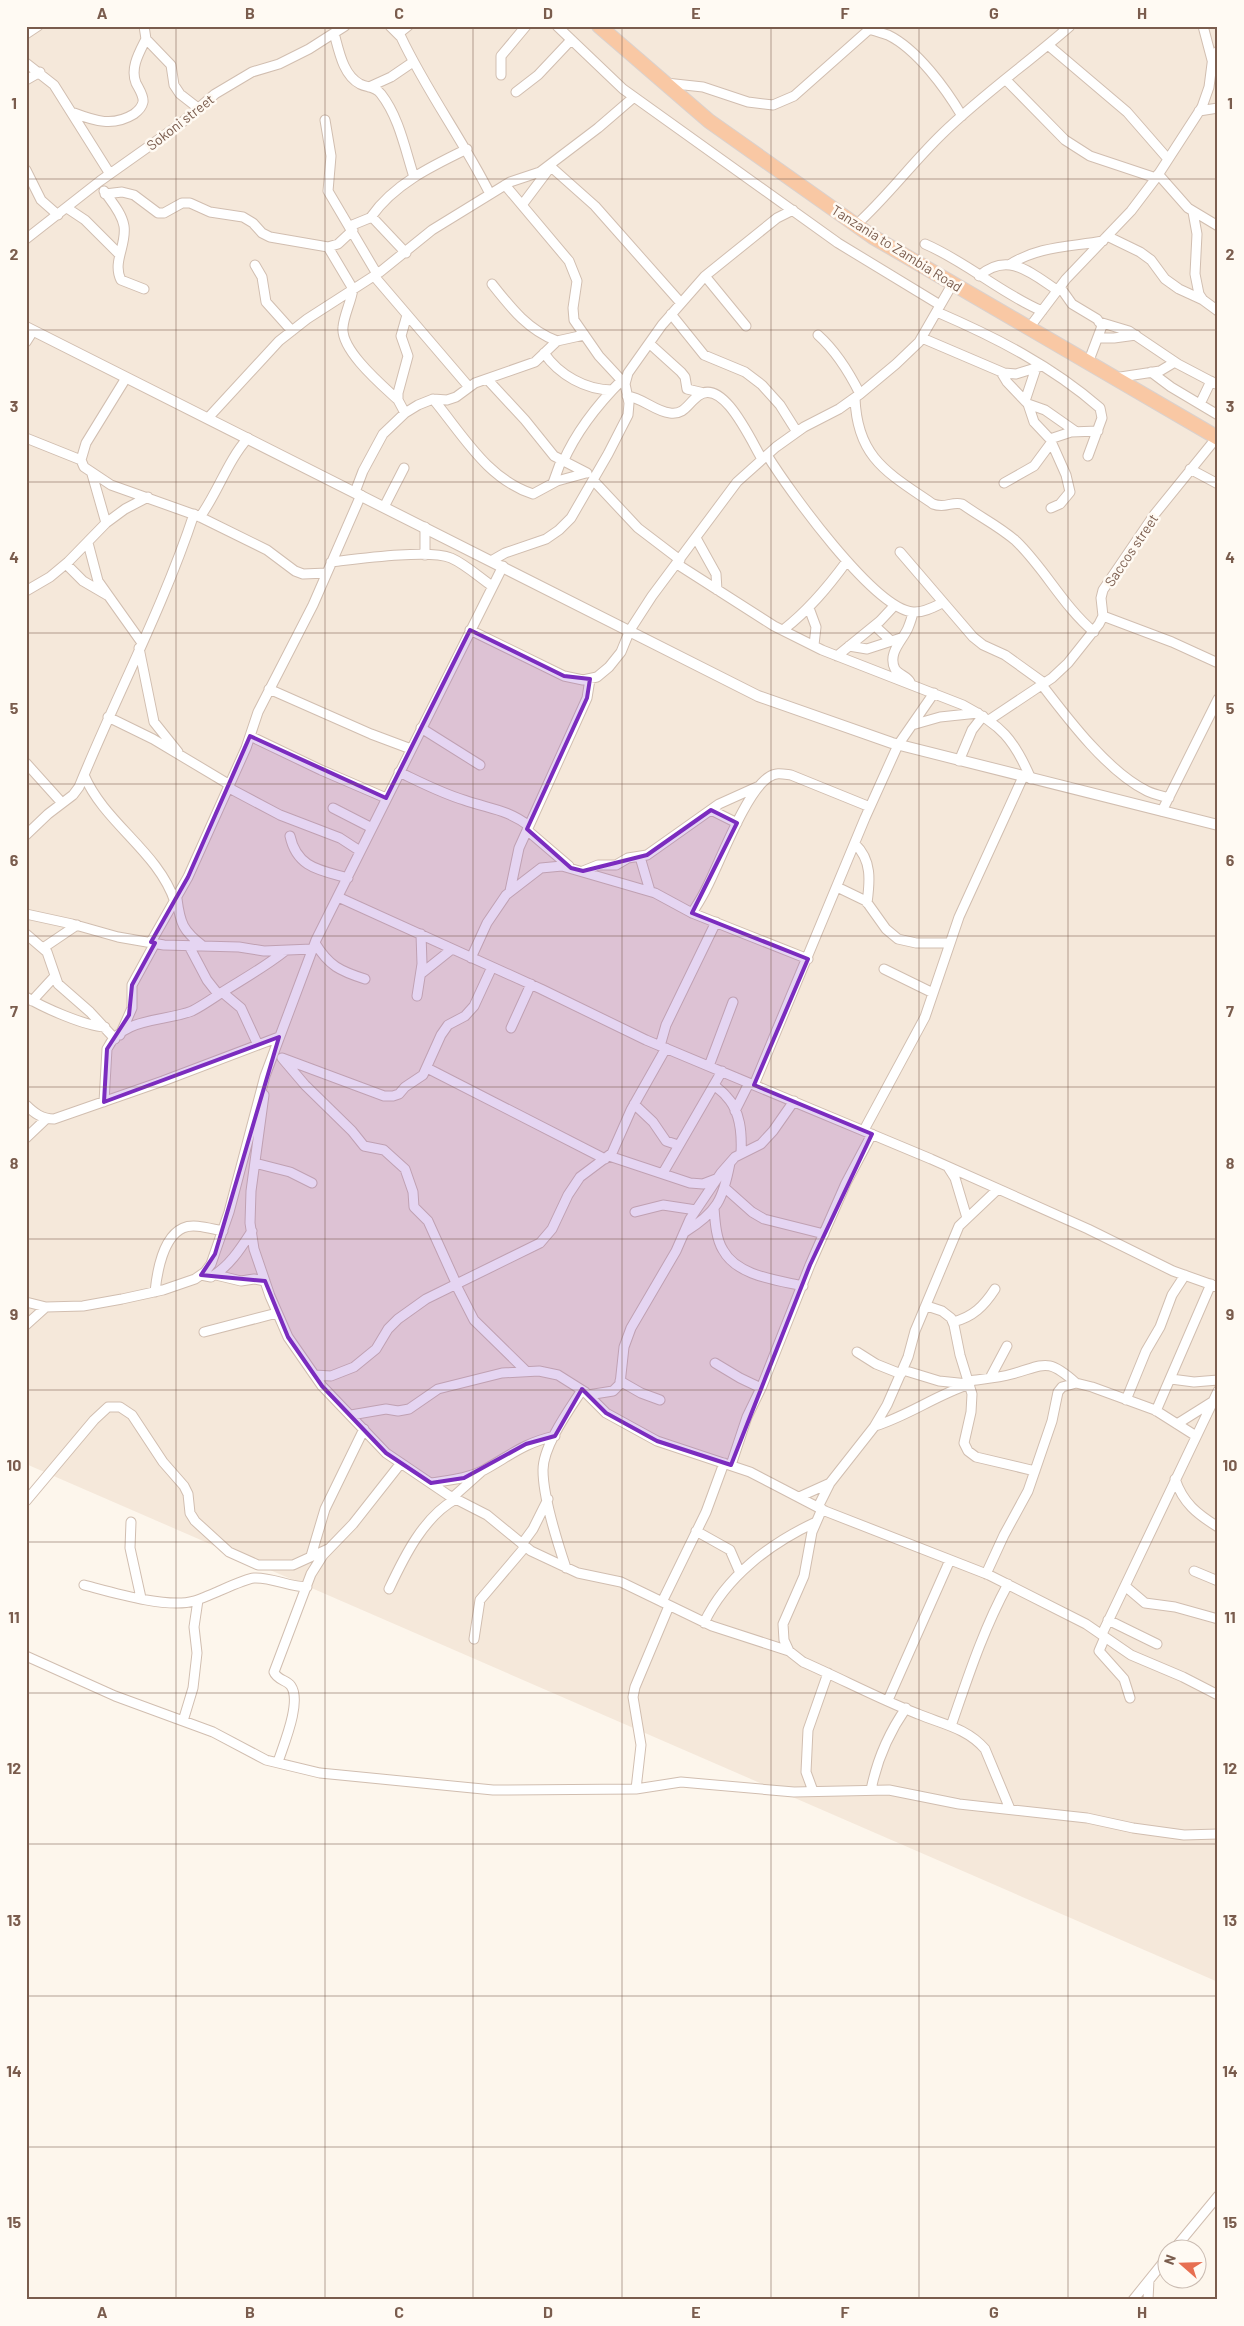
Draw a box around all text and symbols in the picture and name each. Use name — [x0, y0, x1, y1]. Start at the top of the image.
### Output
text: A — [97, 3, 108, 22]
text: B — [245, 3, 255, 22]
text: C — [394, 3, 404, 22]
text: D — [543, 3, 553, 22]
text: E — [691, 3, 701, 22]
text: F — [841, 3, 850, 22]
text: G — [989, 3, 999, 22]
text: H — [1137, 3, 1147, 22]
street label: Sokoni street — [143, 90, 217, 154]
text: 1 — [11, 93, 17, 112]
text: 1 — [1227, 93, 1233, 112]
street label: Tanzania to Zambia Road — [829, 201, 965, 295]
text: 2 — [10, 244, 19, 263]
text: 2 — [1226, 244, 1235, 263]
text: 3 — [10, 396, 18, 415]
text: 3 — [1226, 396, 1234, 415]
street label: Saccos street — [1101, 511, 1161, 589]
text: 4 — [9, 547, 19, 566]
text: 4 — [1225, 547, 1235, 566]
text: 5 — [10, 698, 19, 717]
text: 5 — [1226, 698, 1235, 717]
text: 6 — [10, 850, 19, 869]
text: 6 — [1226, 850, 1235, 869]
text: 7 — [10, 1001, 18, 1020]
text: 7 — [1226, 1001, 1234, 1020]
text: 8 — [10, 1153, 19, 1172]
text: 8 — [1226, 1153, 1235, 1172]
text: 9 — [10, 1304, 18, 1323]
text: 9 — [1226, 1304, 1234, 1323]
text: 10 — [7, 1455, 21, 1474]
text: 10 — [1223, 1455, 1237, 1474]
text: 11 — [8, 1607, 20, 1626]
text: 11 — [1224, 1607, 1236, 1626]
text: 12 — [7, 1758, 21, 1777]
text: 12 — [1223, 1758, 1237, 1777]
text: 13 — [7, 1910, 21, 1929]
text: 13 — [1223, 1910, 1237, 1929]
text: 14 — [6, 2061, 22, 2080]
text: 14 — [1222, 2061, 1238, 2080]
text: 15 — [7, 2212, 22, 2231]
text: 15 — [1223, 2212, 1238, 2231]
north arrow — [1156, 2238, 1206, 2288]
text: N — [1160, 2252, 1179, 2267]
text: A — [97, 2302, 108, 2321]
text: B — [245, 2302, 255, 2321]
text: C — [394, 2302, 404, 2321]
text: D — [543, 2302, 553, 2321]
text: E — [691, 2302, 701, 2321]
text: F — [841, 2302, 850, 2321]
text: G — [989, 2302, 999, 2321]
text: H — [1137, 2302, 1147, 2321]

